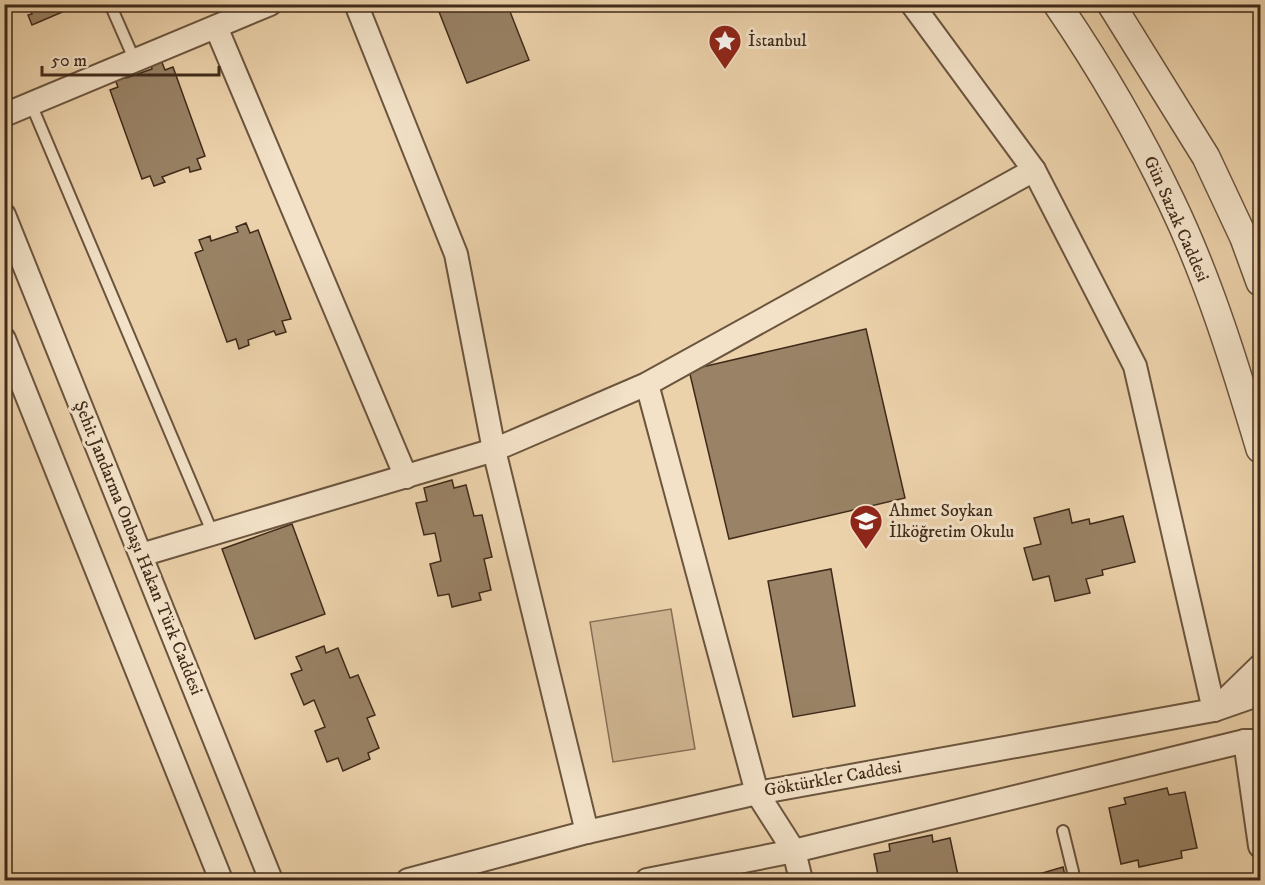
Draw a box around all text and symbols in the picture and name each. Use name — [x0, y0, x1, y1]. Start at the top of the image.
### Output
place icon: İstanbul — [707, 23, 743, 70]
place label: İstanbul — [748, 29, 807, 52]
scale bar — [42, 39, 219, 77]
text: 50 m — [51, 50, 87, 72]
street label: Gün Sazak Caddesi — [1138, 153, 1214, 285]
street label: Şehit Jandarma Onbaşı Hakan Türk Caddesi — [69, 398, 207, 698]
place label: Ahmet Soykan İlköğretim Okulu — [889, 500, 1015, 543]
school or university icon: Ahmet Soykan İlköğretim Okulu — [848, 503, 884, 550]
street label: Göktürkler Caddesi — [763, 756, 903, 802]

